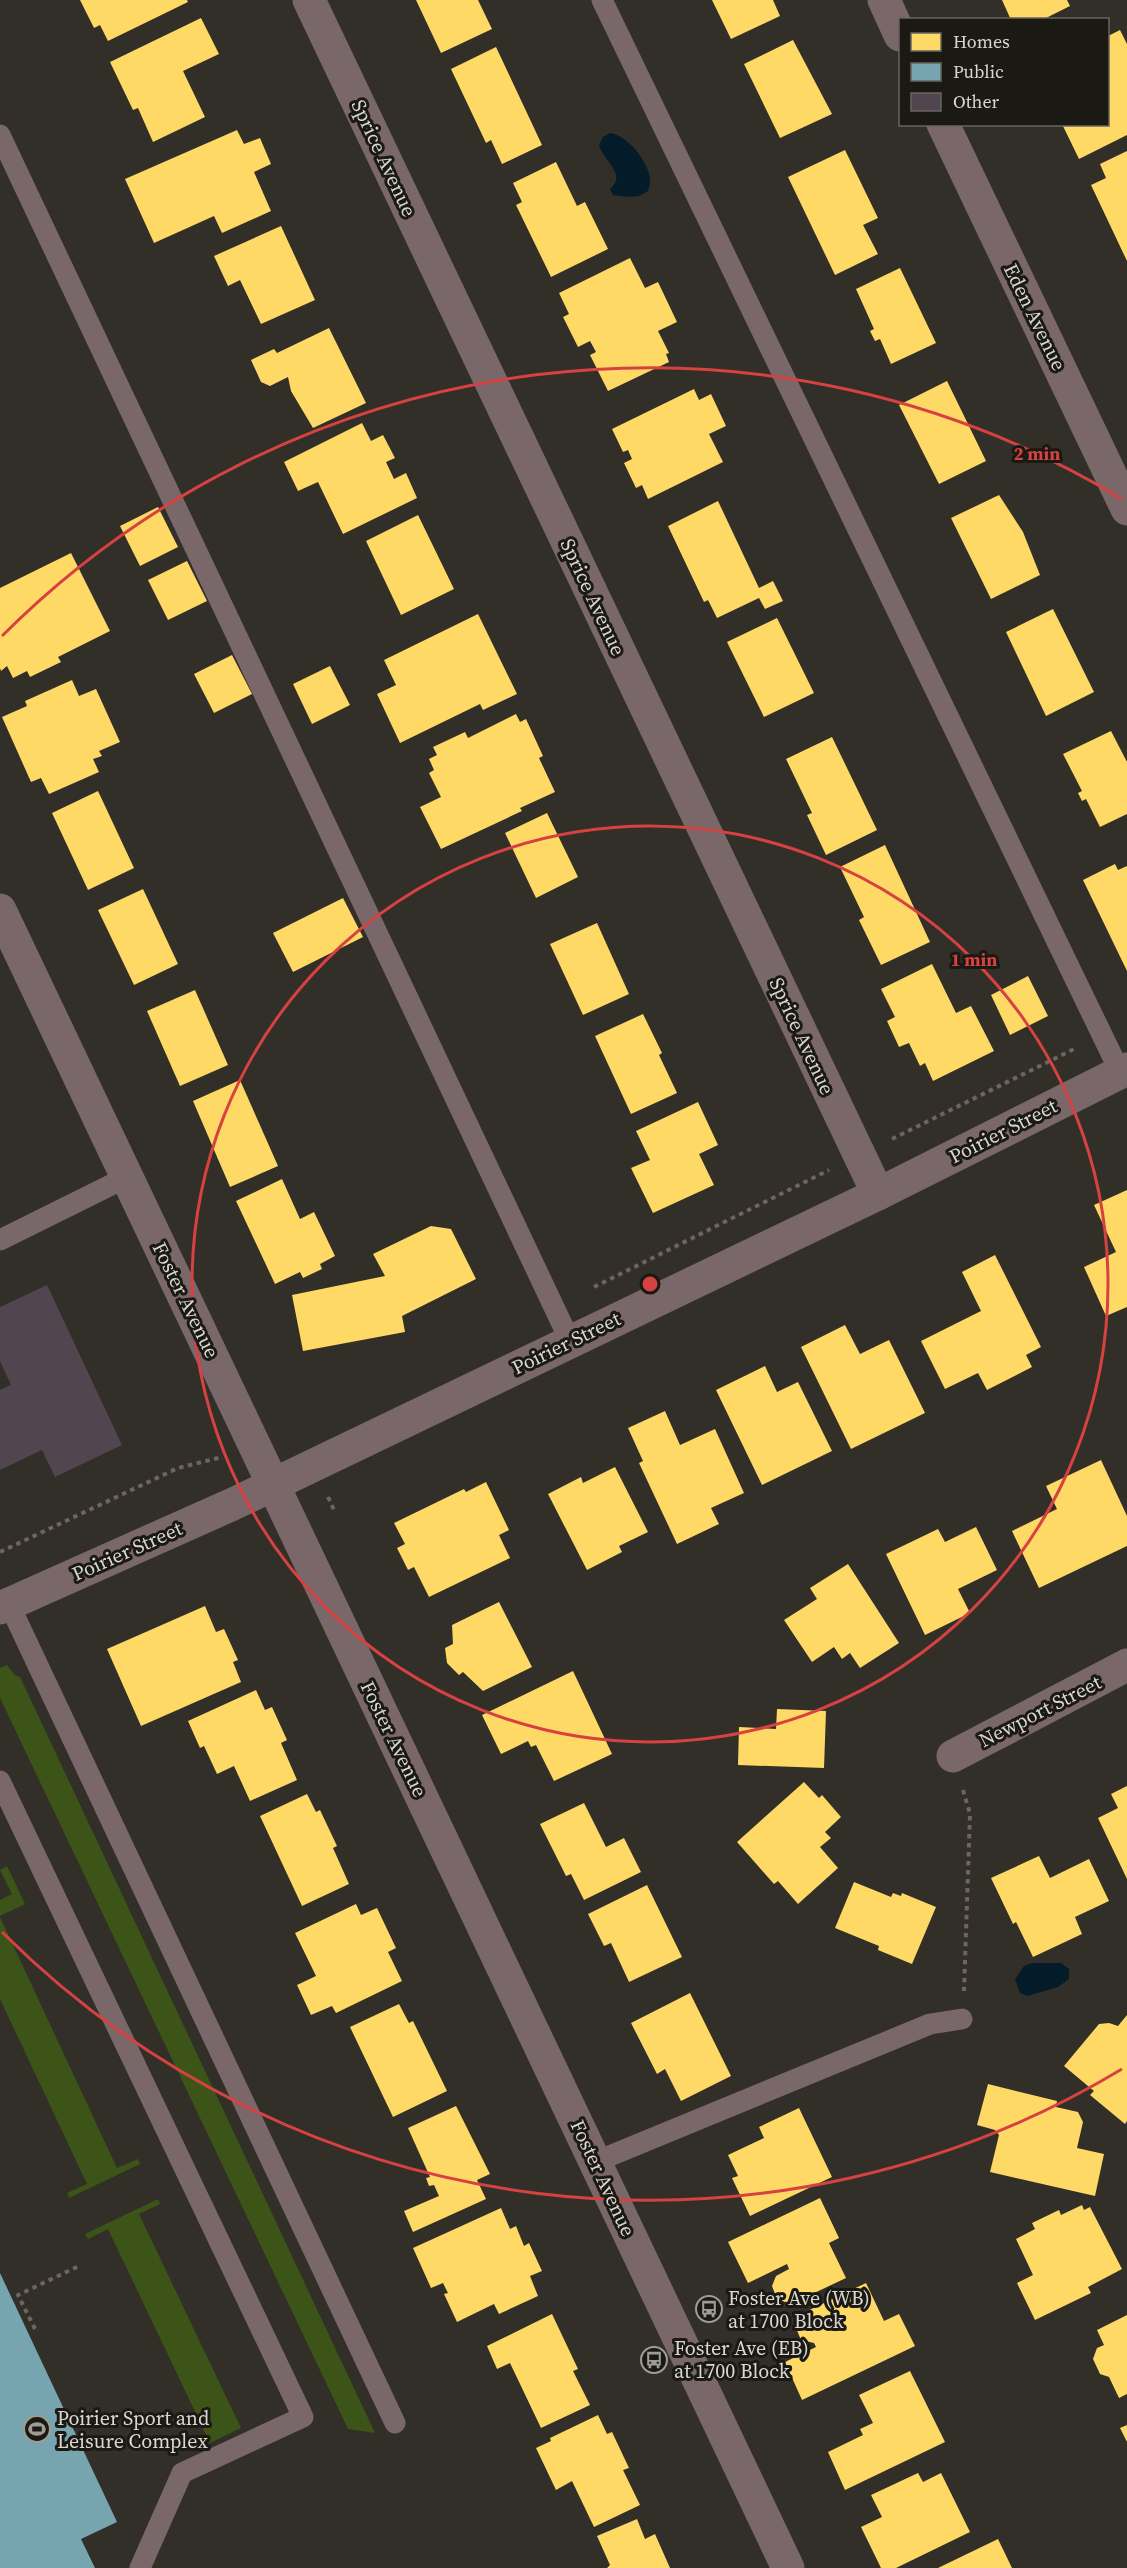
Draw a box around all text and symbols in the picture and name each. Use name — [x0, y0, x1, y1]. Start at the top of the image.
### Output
legend — [899, 18, 1109, 126]
text: Homes — [953, 29, 1010, 54]
text: Public — [953, 59, 1004, 84]
text: Other — [953, 89, 1000, 114]
street label: Sprice Avenue — [345, 95, 423, 221]
street label: Eden Avenue — [997, 259, 1073, 375]
text: 2 min — [1014, 441, 1060, 466]
street label: Sprice Avenue — [554, 534, 632, 660]
text: 1 min — [951, 947, 997, 972]
street label: Sprice Avenue — [763, 973, 841, 1099]
street label: Poirier Street — [944, 1092, 1062, 1170]
street label: Foster Avenue — [146, 1237, 226, 1363]
centre of rings — [640, 1274, 660, 1294]
street label: Poirier Street — [507, 1304, 626, 1381]
street label: Poirier Street — [68, 1514, 187, 1588]
street label: Newport Street — [974, 1668, 1107, 1754]
street label: Foster Avenue — [354, 1676, 434, 1802]
street label: Foster Avenue — [564, 2115, 642, 2241]
place label: Foster Ave (WB) at 1700 Block — [728, 2284, 870, 2335]
bus stop icon: Foster Ave (WB) at 1700 Block — [694, 2294, 724, 2324]
place label: Foster Ave (EB) at 1700 Block — [674, 2334, 809, 2385]
bus stop icon: Foster Ave (EB) at 1700 Block — [639, 2345, 669, 2375]
place label: Poirier Sport and Leisure Complex — [57, 2404, 210, 2455]
sports icon: Poirier Sport and Leisure Complex — [22, 2414, 52, 2444]

